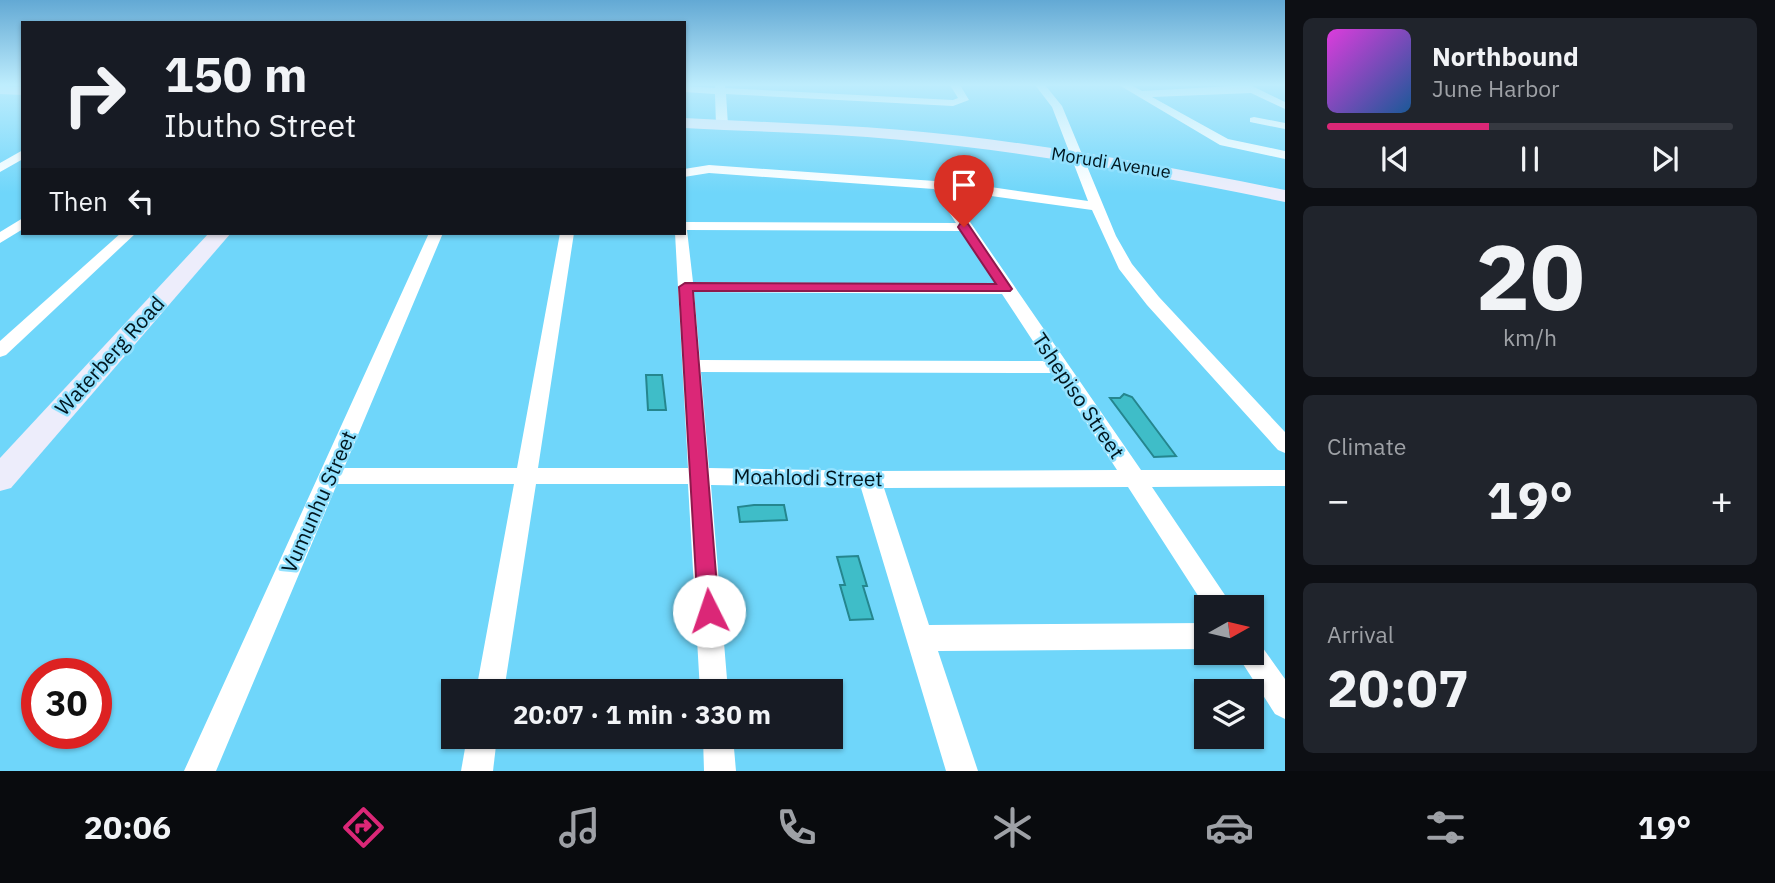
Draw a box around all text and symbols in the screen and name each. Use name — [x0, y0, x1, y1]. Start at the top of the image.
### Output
text: Northbound — [1432, 39, 1579, 73]
text: 150 m — [164, 42, 308, 105]
icon: right — [49, 49, 140, 140]
text: June Harbor — [1432, 73, 1560, 103]
text: Ibutho Street — [164, 104, 356, 146]
icon: previous — [1376, 140, 1414, 178]
icon: pause — [1511, 140, 1549, 178]
icon: next — [1646, 140, 1684, 178]
street label: Morudi Avenue — [1050, 142, 1173, 183]
pin — [934, 155, 994, 227]
icon: arrive — [945, 166, 983, 204]
icon: left — [122, 182, 160, 220]
text: Then — [49, 184, 108, 218]
text: 20 — [1475, 217, 1585, 335]
street label: Waterberg Road — [48, 290, 170, 421]
text: km/h — [1503, 322, 1557, 352]
street label: Tshepiso Street — [1026, 327, 1131, 464]
street label: Vumunhu Street — [274, 426, 362, 577]
text: Climate — [1327, 431, 1406, 461]
street label: Moahlodi Street — [733, 462, 883, 492]
text: 19° — [1487, 466, 1573, 533]
text: − — [1327, 475, 1350, 524]
text: + — [1710, 475, 1733, 524]
position arrow — [672, 574, 746, 648]
north arrow — [1194, 595, 1264, 665]
map controls — [1194, 595, 1264, 749]
text: Arrival — [1327, 619, 1394, 649]
text: 20:07 — [1327, 654, 1469, 721]
speed limit sign: 30 — [21, 658, 112, 749]
button: layers — [1194, 679, 1264, 749]
text: 20:07 · 1 min · 330 m — [513, 697, 771, 731]
icon: directions — [339, 803, 388, 852]
icon: music — [555, 803, 604, 852]
icon: phone — [772, 803, 821, 852]
icon: climate — [988, 803, 1037, 852]
icon: car — [1205, 803, 1254, 852]
icon: filters — [1421, 803, 1470, 852]
text: 20:06 — [84, 806, 171, 848]
text: 19° — [1638, 806, 1691, 848]

